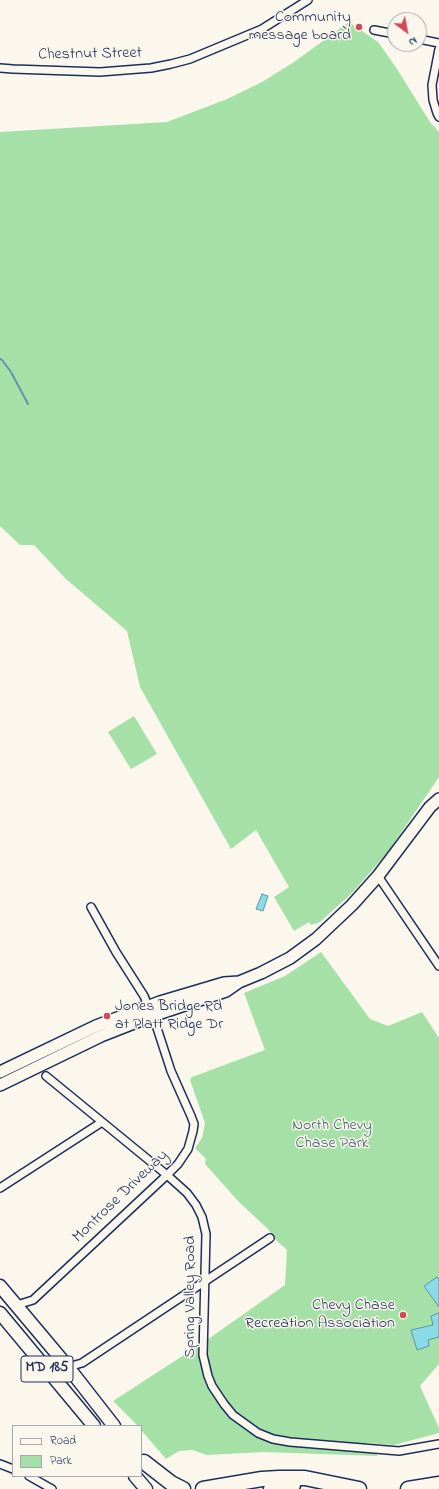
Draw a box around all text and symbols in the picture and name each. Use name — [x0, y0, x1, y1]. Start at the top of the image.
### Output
place label: Community message board — [249, 8, 351, 46]
north arrow — [387, 12, 427, 52]
marker: Community message board — [354, 22, 364, 32]
text: N — [405, 33, 420, 50]
street label: Chestnut Street — [38, 44, 142, 66]
place label: Jones Bridge Rd at Platt Ridge Dr — [115, 997, 223, 1035]
marker: Jones Bridge Rd at Platt Ridge Dr — [102, 1011, 112, 1021]
park label: North Chevy Chase Park — [292, 1116, 372, 1154]
street label: Montrose Driveway — [69, 1147, 173, 1247]
street label: Spring Valley Road — [181, 1236, 201, 1358]
place label: Chevy Chase Recreation Association — [245, 1296, 395, 1334]
marker: Chevy Chase Recreation Association — [398, 1310, 408, 1320]
road number: MD 185 — [21, 1356, 73, 1382]
legend — [12, 1425, 142, 1477]
text: Road — [50, 1432, 76, 1450]
text: Park — [50, 1452, 72, 1470]

